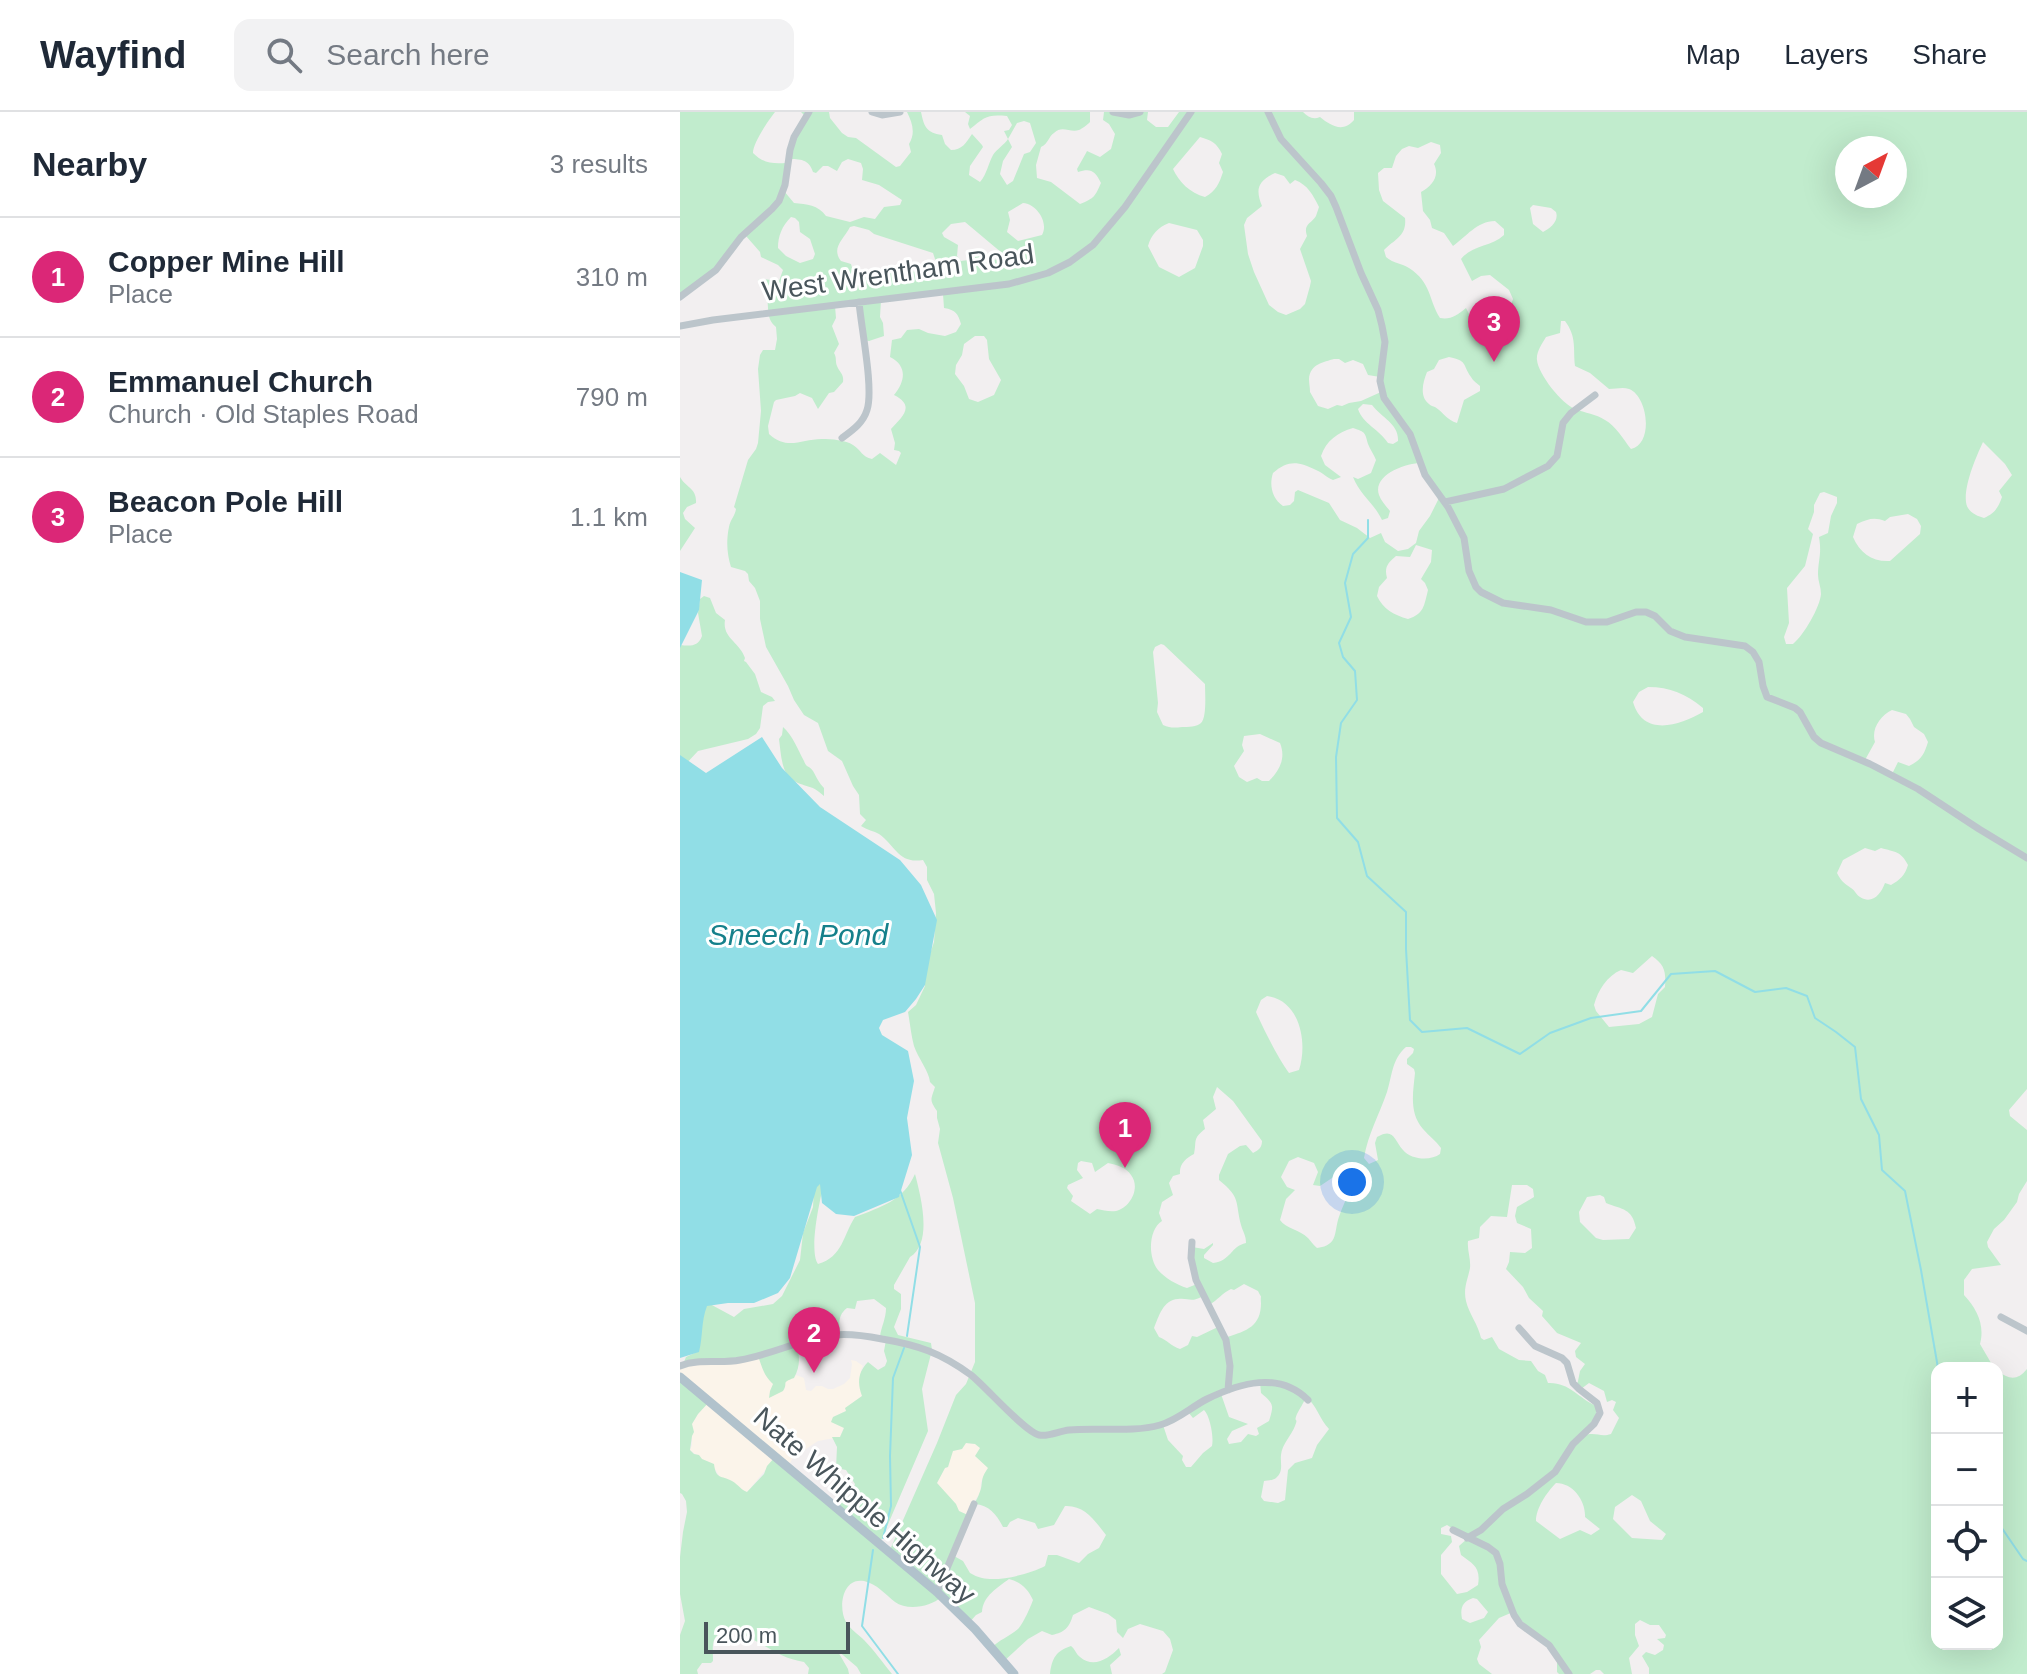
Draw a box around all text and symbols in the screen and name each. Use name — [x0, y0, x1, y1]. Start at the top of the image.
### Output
search box — [234, 19, 794, 91]
icon: search — [262, 33, 306, 77]
text: Wayfind — [40, 34, 186, 76]
text: Search here — [326, 38, 490, 71]
text: Map — [1686, 39, 1740, 70]
text: Layers — [1784, 39, 1868, 70]
text: Share — [1912, 39, 1987, 70]
north arrow — [1835, 136, 1907, 208]
text: Nearby — [32, 145, 147, 183]
text: 3 results — [550, 149, 648, 179]
street label: West Wrentham Road — [760, 238, 1036, 307]
text: Copper Mine Hill — [108, 245, 345, 278]
text: 1 — [51, 262, 65, 292]
text: 310 m — [576, 262, 648, 292]
text: Place — [108, 279, 173, 309]
pin: 3 — [1468, 296, 1520, 362]
text: Emmanuel Church — [108, 365, 373, 398]
text: 2 — [51, 382, 65, 412]
text: 790 m — [576, 382, 648, 412]
text: Church · Old Staples Road — [108, 399, 419, 429]
text: Beacon Pole Hill — [108, 485, 343, 518]
text: 3 — [51, 502, 65, 532]
text: 1.1 km — [570, 502, 648, 532]
text: Place — [108, 519, 173, 549]
water label: Sneech Pond — [708, 918, 889, 951]
pin: 1 — [1099, 1102, 1151, 1168]
your location — [1332, 1162, 1372, 1202]
pin: 2 — [788, 1307, 840, 1373]
map controls — [1931, 1362, 2003, 1650]
button: + — [1931, 1362, 2003, 1434]
street label: Nate Whipple Highway — [748, 1401, 982, 1610]
button: − — [1931, 1434, 2003, 1506]
button: locate — [1931, 1506, 2003, 1578]
button: layers — [1931, 1578, 2003, 1650]
scale bar — [704, 1618, 850, 1654]
text: 200 m — [716, 1623, 777, 1648]

